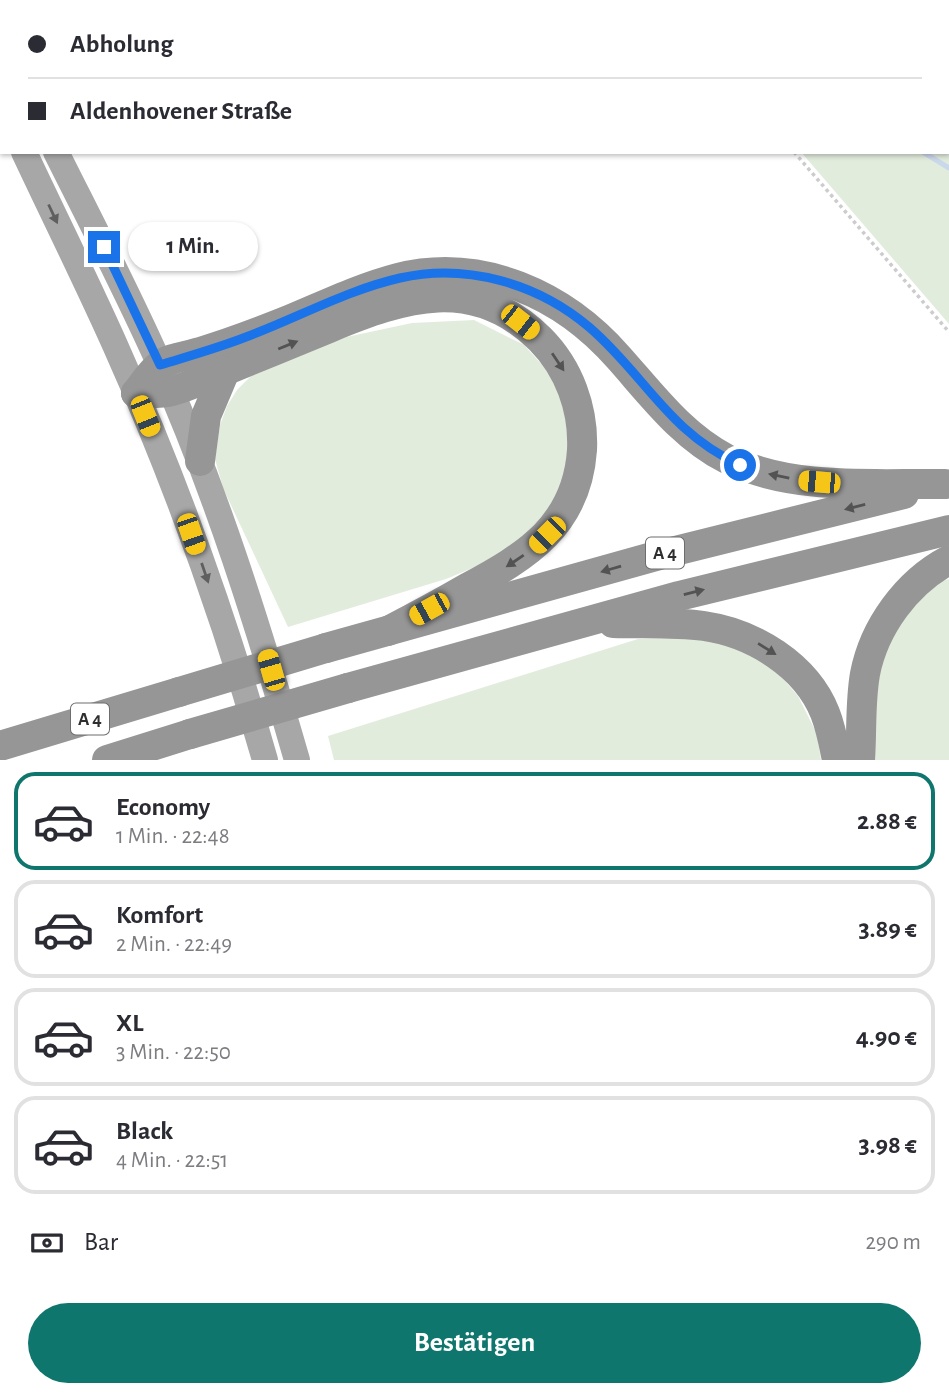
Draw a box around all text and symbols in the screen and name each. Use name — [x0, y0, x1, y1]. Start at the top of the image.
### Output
text: Abholung — [70, 31, 173, 57]
text: Aldenhovener Straße — [70, 98, 292, 124]
one-way arrow — [47, 204, 59, 224]
callout: 1 Min. — [128, 222, 258, 272]
route end — [88, 231, 120, 263]
text: 1 Min. — [166, 235, 220, 258]
car — [497, 301, 544, 343]
one-way arrow — [278, 339, 299, 350]
one-way arrow — [551, 353, 565, 371]
car — [128, 393, 163, 439]
route start — [724, 449, 756, 481]
car — [798, 470, 841, 494]
one-way arrow — [768, 471, 790, 482]
one-way arrow — [844, 502, 866, 513]
car — [175, 511, 208, 557]
car — [525, 513, 570, 557]
road number: A 4 — [646, 538, 684, 568]
one-way arrow — [506, 554, 525, 567]
one-way arrow — [200, 562, 211, 583]
one-way arrow — [600, 564, 621, 574]
one-way arrow — [683, 586, 705, 597]
car — [406, 590, 453, 628]
one-way arrow — [757, 642, 776, 655]
car — [256, 647, 287, 693]
road number: A 4 — [71, 704, 109, 734]
icon: car — [32, 790, 95, 853]
text: Economy — [116, 794, 210, 820]
text: 2.88 € — [857, 808, 917, 834]
text: 1 Min. · 22:48 — [116, 825, 230, 848]
icon: car — [32, 898, 95, 961]
text: Komfort — [116, 902, 203, 928]
text: 3.89 € — [858, 916, 917, 942]
text: 2 Min. · 22:49 — [116, 933, 232, 956]
icon: car — [32, 1006, 95, 1069]
text: XL — [116, 1010, 143, 1036]
text: 4.90 € — [856, 1024, 917, 1050]
text: 3 Min. · 22:50 — [116, 1041, 231, 1064]
icon: car — [32, 1114, 95, 1177]
text: Black — [116, 1118, 173, 1144]
text: 3.98 € — [858, 1132, 917, 1158]
text: 4 Min. · 22:51 — [116, 1149, 228, 1172]
icon: cash — [28, 1224, 66, 1262]
text: Bar — [84, 1229, 118, 1255]
text: 290 m — [865, 1231, 921, 1254]
button: Bestätigen — [28, 1303, 921, 1383]

